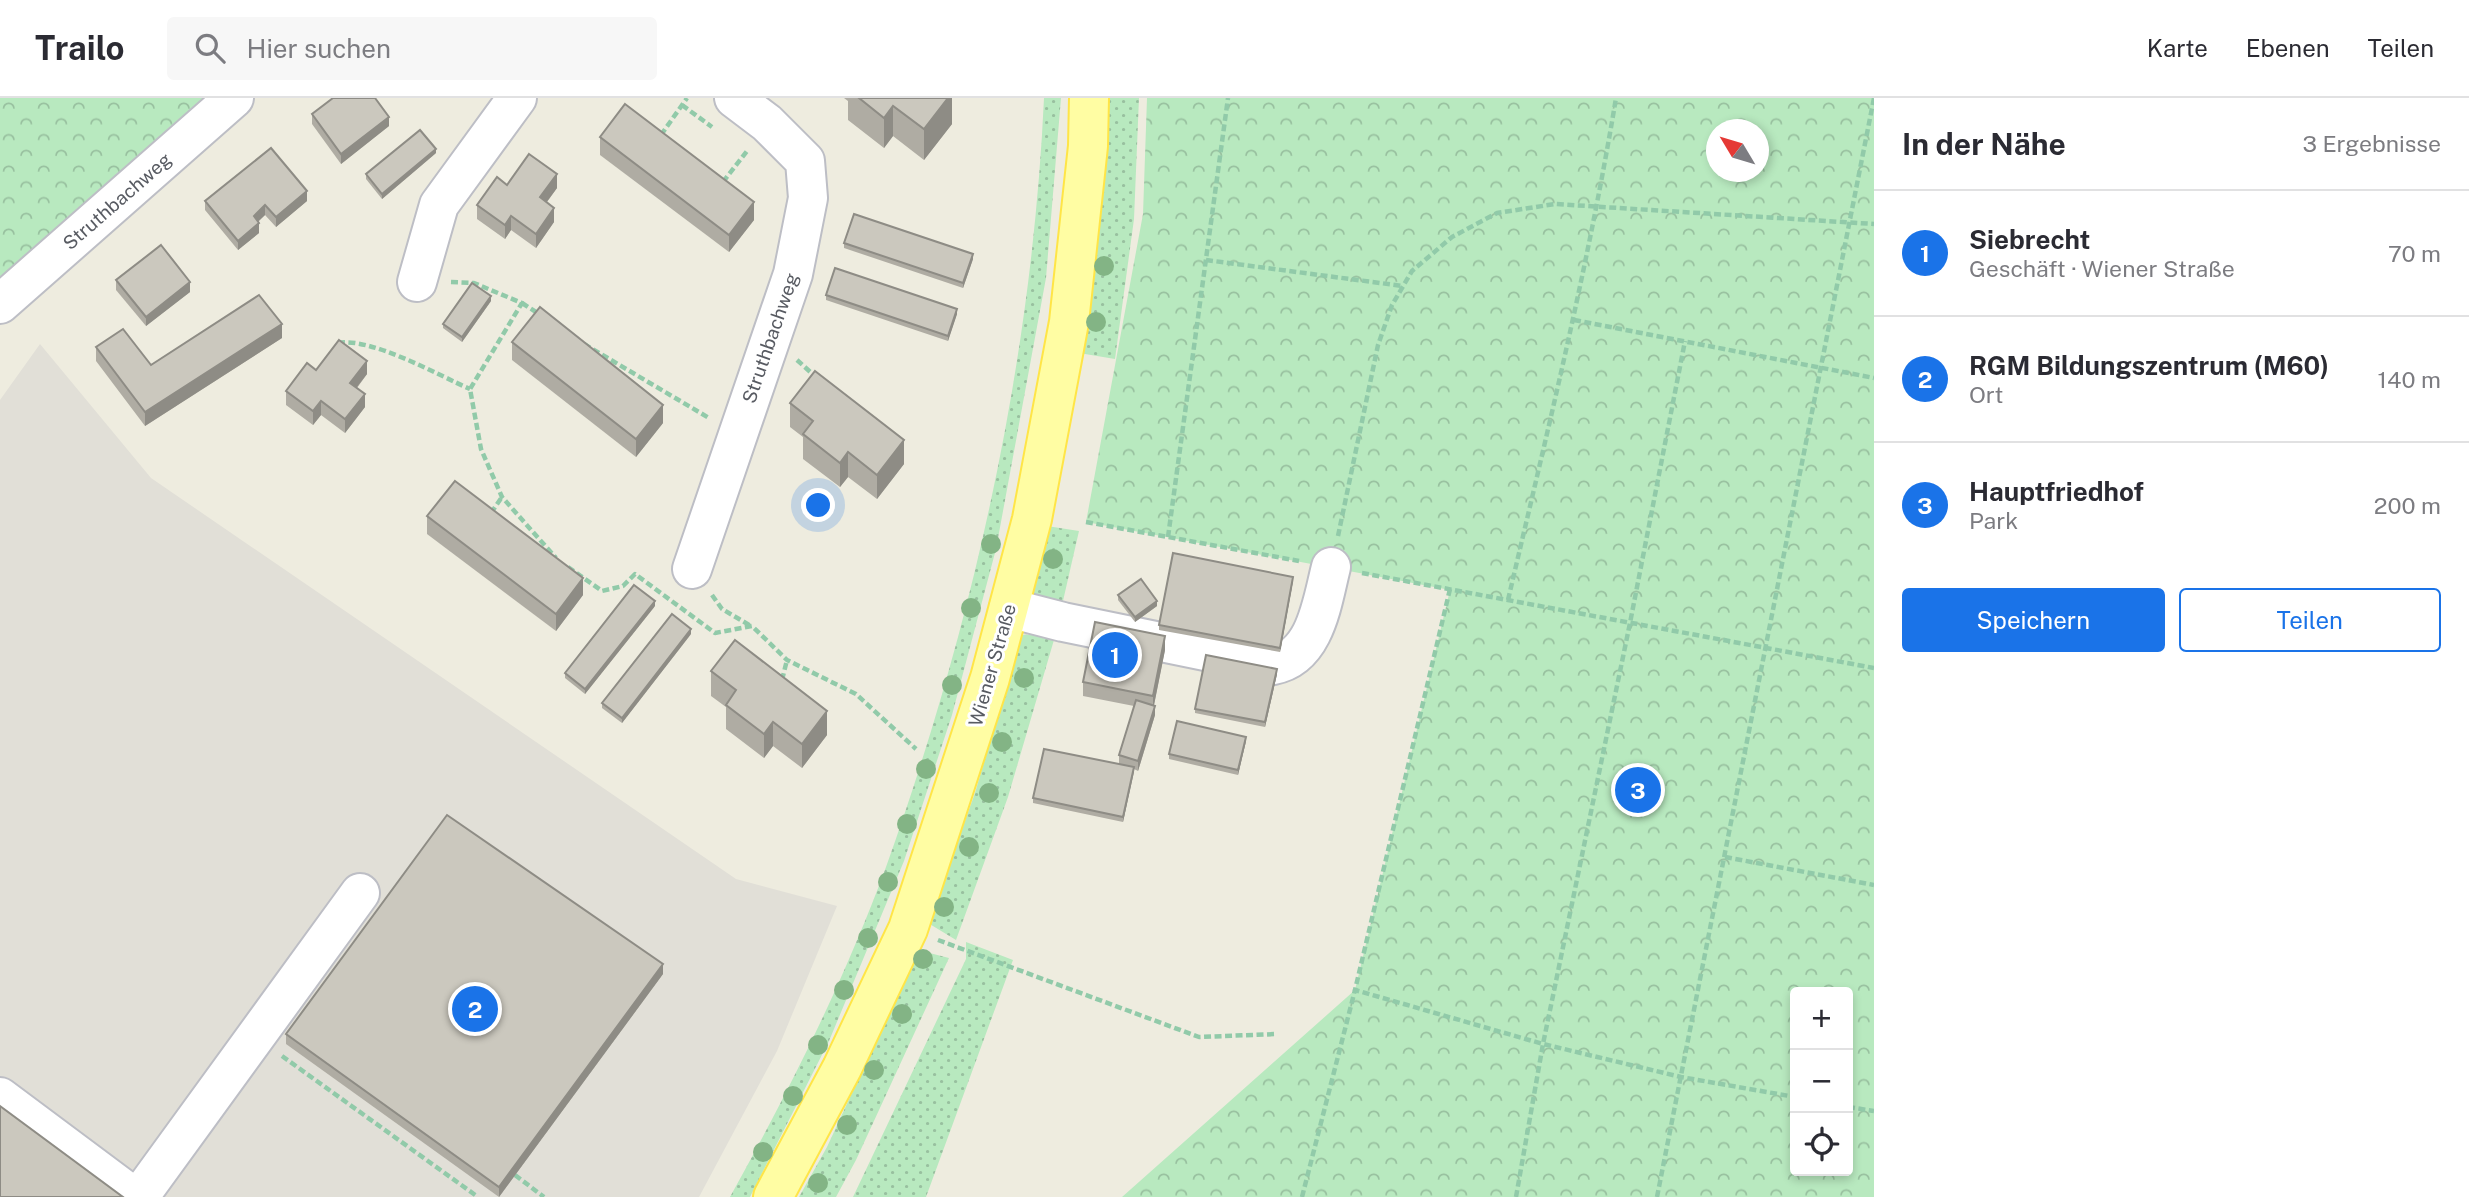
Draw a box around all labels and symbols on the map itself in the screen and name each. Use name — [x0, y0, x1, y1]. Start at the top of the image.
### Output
north arrow — [1706, 119, 1769, 182]
street label: Struthbachweg — [58, 148, 176, 254]
street label: Struthbachweg — [737, 270, 803, 406]
your location — [801, 488, 835, 522]
street label: Wiener Straße — [964, 601, 1020, 729]
pin: 1 — [1092, 629, 1138, 681]
pin: 3 — [1615, 764, 1661, 816]
pin: 2 — [452, 983, 498, 1035]

